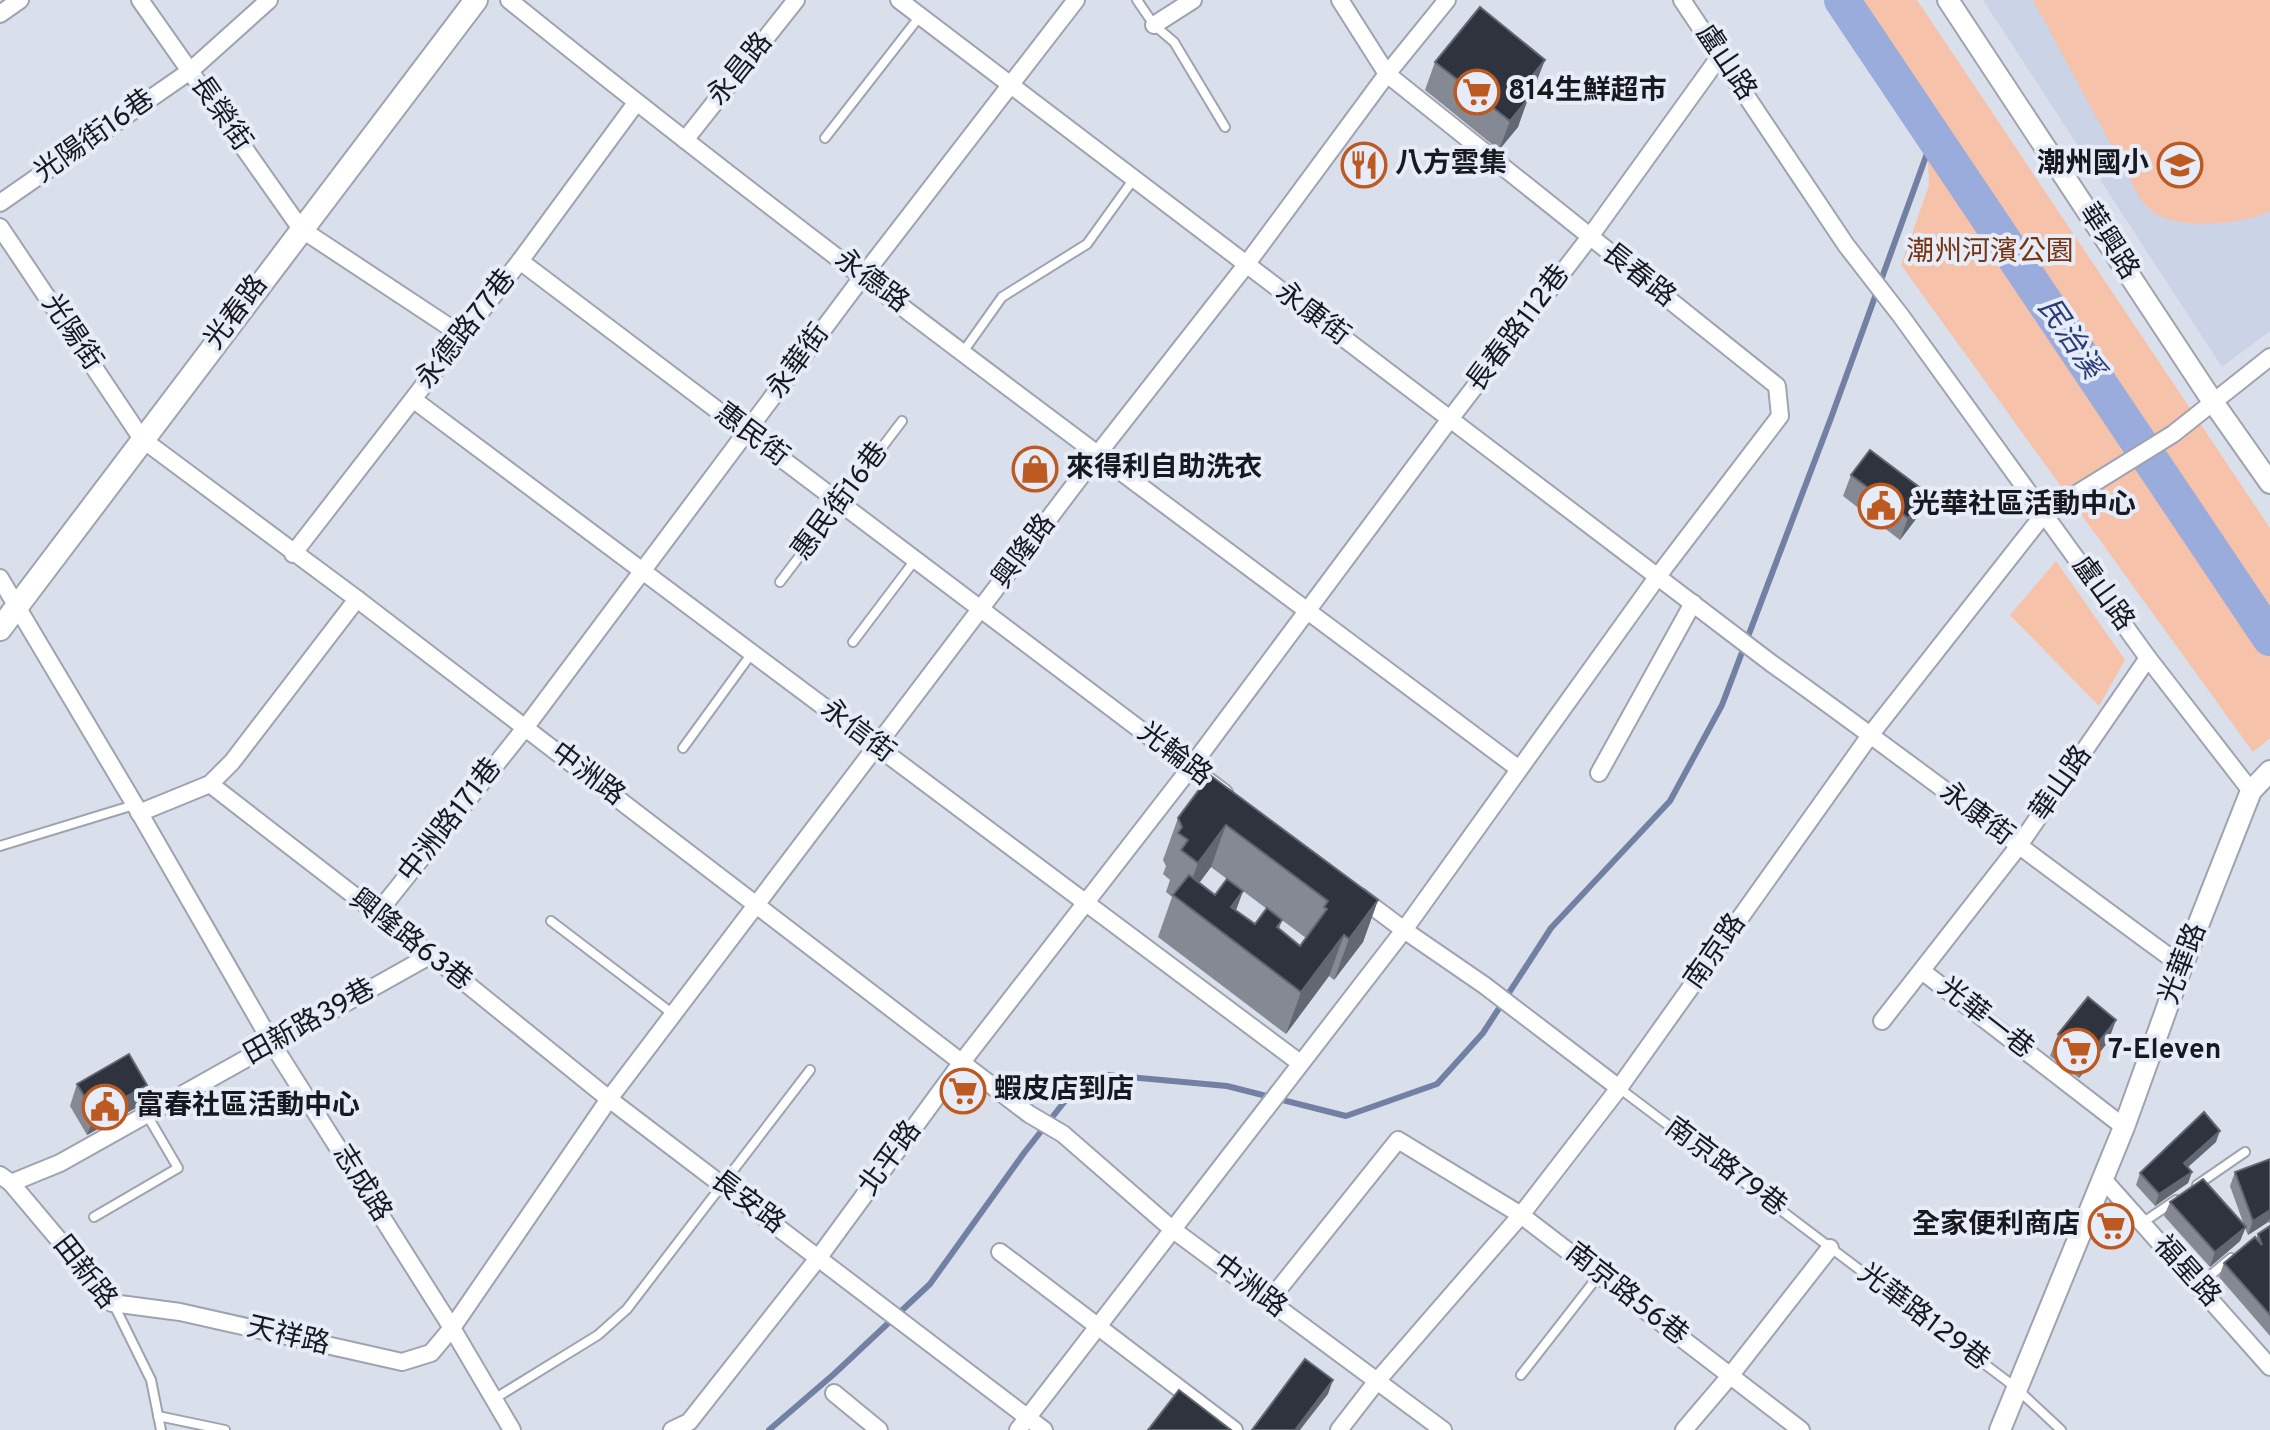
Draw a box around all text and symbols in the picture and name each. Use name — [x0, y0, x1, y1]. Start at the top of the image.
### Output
street label: 盧山路 — [1687, 18, 1763, 108]
street label: 永昌路 — [701, 26, 781, 114]
supermarket icon: 814生鮮超市 — [1453, 68, 1501, 116]
street label: 長榮街 — [181, 69, 259, 159]
place label: 814生鮮超市 — [1508, 74, 1667, 110]
street label: 光陽街16巷 — [28, 82, 162, 192]
restaurant icon: 八方雲集 — [1340, 141, 1388, 189]
school or university icon: 潮州國小 — [2156, 141, 2204, 189]
place label: 八方雲集 — [1395, 147, 1507, 183]
place label: 潮州國小 — [2037, 147, 2149, 183]
street label: 華興路 — [2070, 197, 2146, 287]
park label: 潮州河濱公園 — [1906, 235, 2074, 271]
street label: 長春路 — [1594, 236, 1682, 316]
street label: 永德路 — [827, 242, 915, 322]
street label: 長春路112巷 — [1459, 258, 1579, 400]
street label: 永德路77巷 — [409, 263, 525, 397]
street label: 光春路 — [197, 269, 277, 357]
street label: 永康街 — [1268, 275, 1356, 355]
street label: 光陽街 — [33, 288, 109, 378]
water label: 民治溪 — [2028, 291, 2112, 390]
street label: 永華街 — [760, 317, 838, 407]
street label: 惠民街 — [707, 396, 795, 476]
street label: 惠民街16巷 — [785, 436, 897, 568]
shop icon: 來得利自助洗衣 — [1011, 445, 1059, 493]
place label: 來得利自助洗衣 — [1066, 451, 1262, 487]
public building icon: 光華社區活動中心 — [1857, 482, 1905, 530]
place label: 光華社區活動中心 — [1912, 488, 2136, 524]
street label: 興隆路 — [985, 508, 1065, 596]
street label: 盧山路 — [2063, 549, 2141, 639]
street label: 永信街 — [813, 692, 901, 772]
street label: 光輪路 — [1130, 715, 1218, 795]
street label: 中洲路 — [543, 735, 631, 815]
street label: 華山路 — [2023, 739, 2101, 829]
street label: 中洲路171巷 — [391, 752, 511, 890]
street label: 永康街 — [1932, 775, 2020, 855]
street label: 興隆路63巷 — [342, 882, 478, 1000]
street label: 南京路 — [1677, 907, 1755, 997]
street label: 光華路 — [2152, 918, 2216, 1010]
street label: 光華一巷 — [1930, 970, 2040, 1068]
street label: 田新路39巷 — [238, 972, 382, 1074]
supermarket icon: 7-Eleven — [2053, 1027, 2101, 1075]
place label: 7-Eleven — [2108, 1033, 2221, 1069]
supermarket icon: 蝦皮店到店 — [939, 1067, 987, 1115]
place label: 蝦皮店到店 — [994, 1073, 1134, 1109]
public building icon: 富春社區活動中心 — [81, 1083, 129, 1131]
place label: 富春社區活動中心 — [136, 1089, 360, 1125]
street label: 南京路79巷 — [1657, 1110, 1793, 1226]
street label: 北平路 — [852, 1114, 930, 1204]
street label: 志成路 — [323, 1139, 399, 1229]
street label: 長安路 — [703, 1163, 791, 1243]
supermarket icon: 全家便利商店 — [2087, 1202, 2135, 1250]
place label: 全家便利商店 — [1912, 1208, 2080, 1244]
street label: 田新路 — [44, 1229, 124, 1317]
street label: 福星路 — [2145, 1229, 2227, 1315]
street label: 南京路56巷 — [1557, 1236, 1695, 1354]
street label: 中洲路 — [1205, 1247, 1293, 1327]
street label: 光華路129巷 — [1850, 1257, 1996, 1379]
street label: 天祥路 — [243, 1310, 333, 1364]

